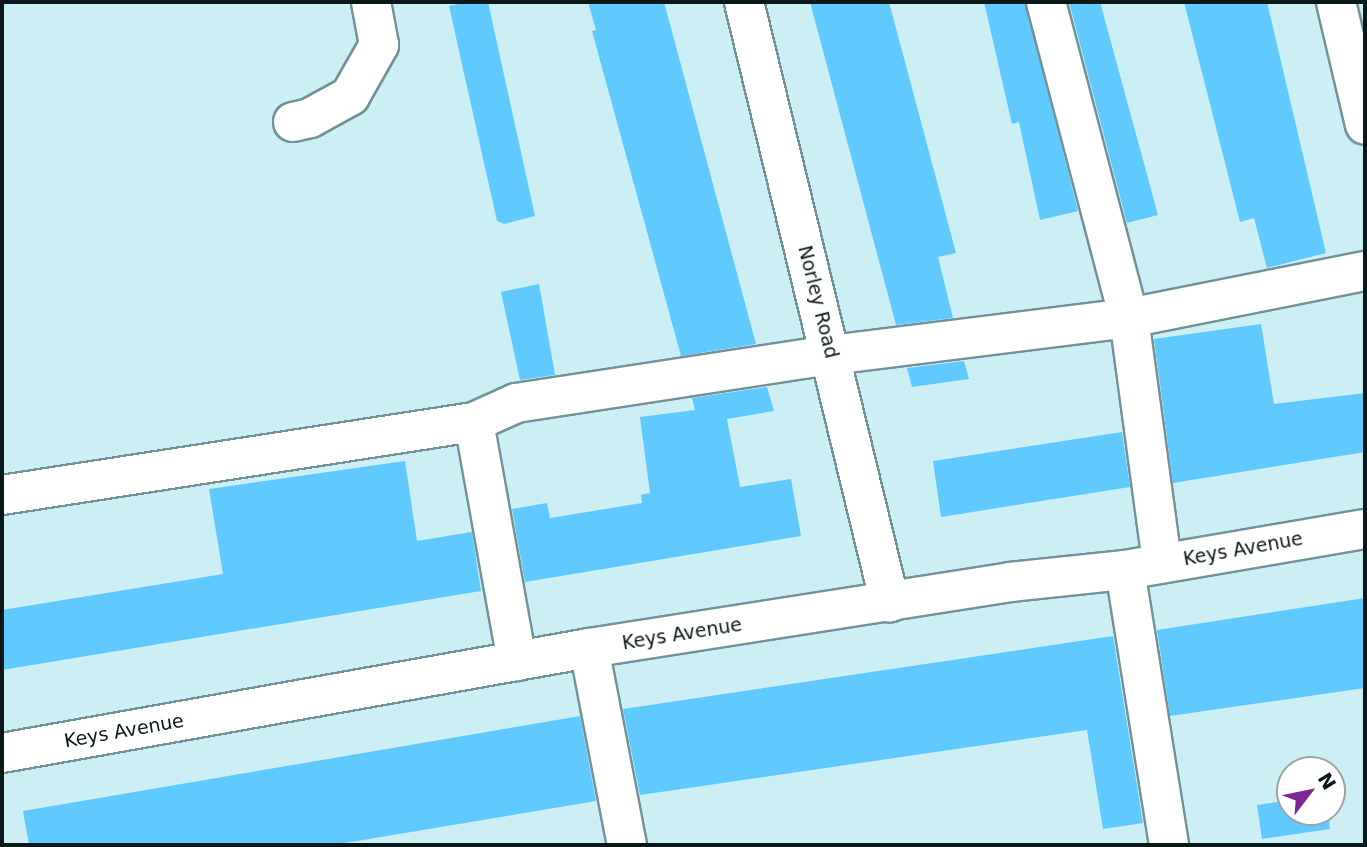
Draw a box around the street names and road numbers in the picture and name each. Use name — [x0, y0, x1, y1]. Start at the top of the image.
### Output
street label: Norley Road — [793, 243, 843, 361]
street label: Keys Avenue — [1181, 527, 1305, 571]
street label: Keys Avenue — [620, 613, 744, 655]
street label: Keys Avenue — [62, 709, 186, 753]

